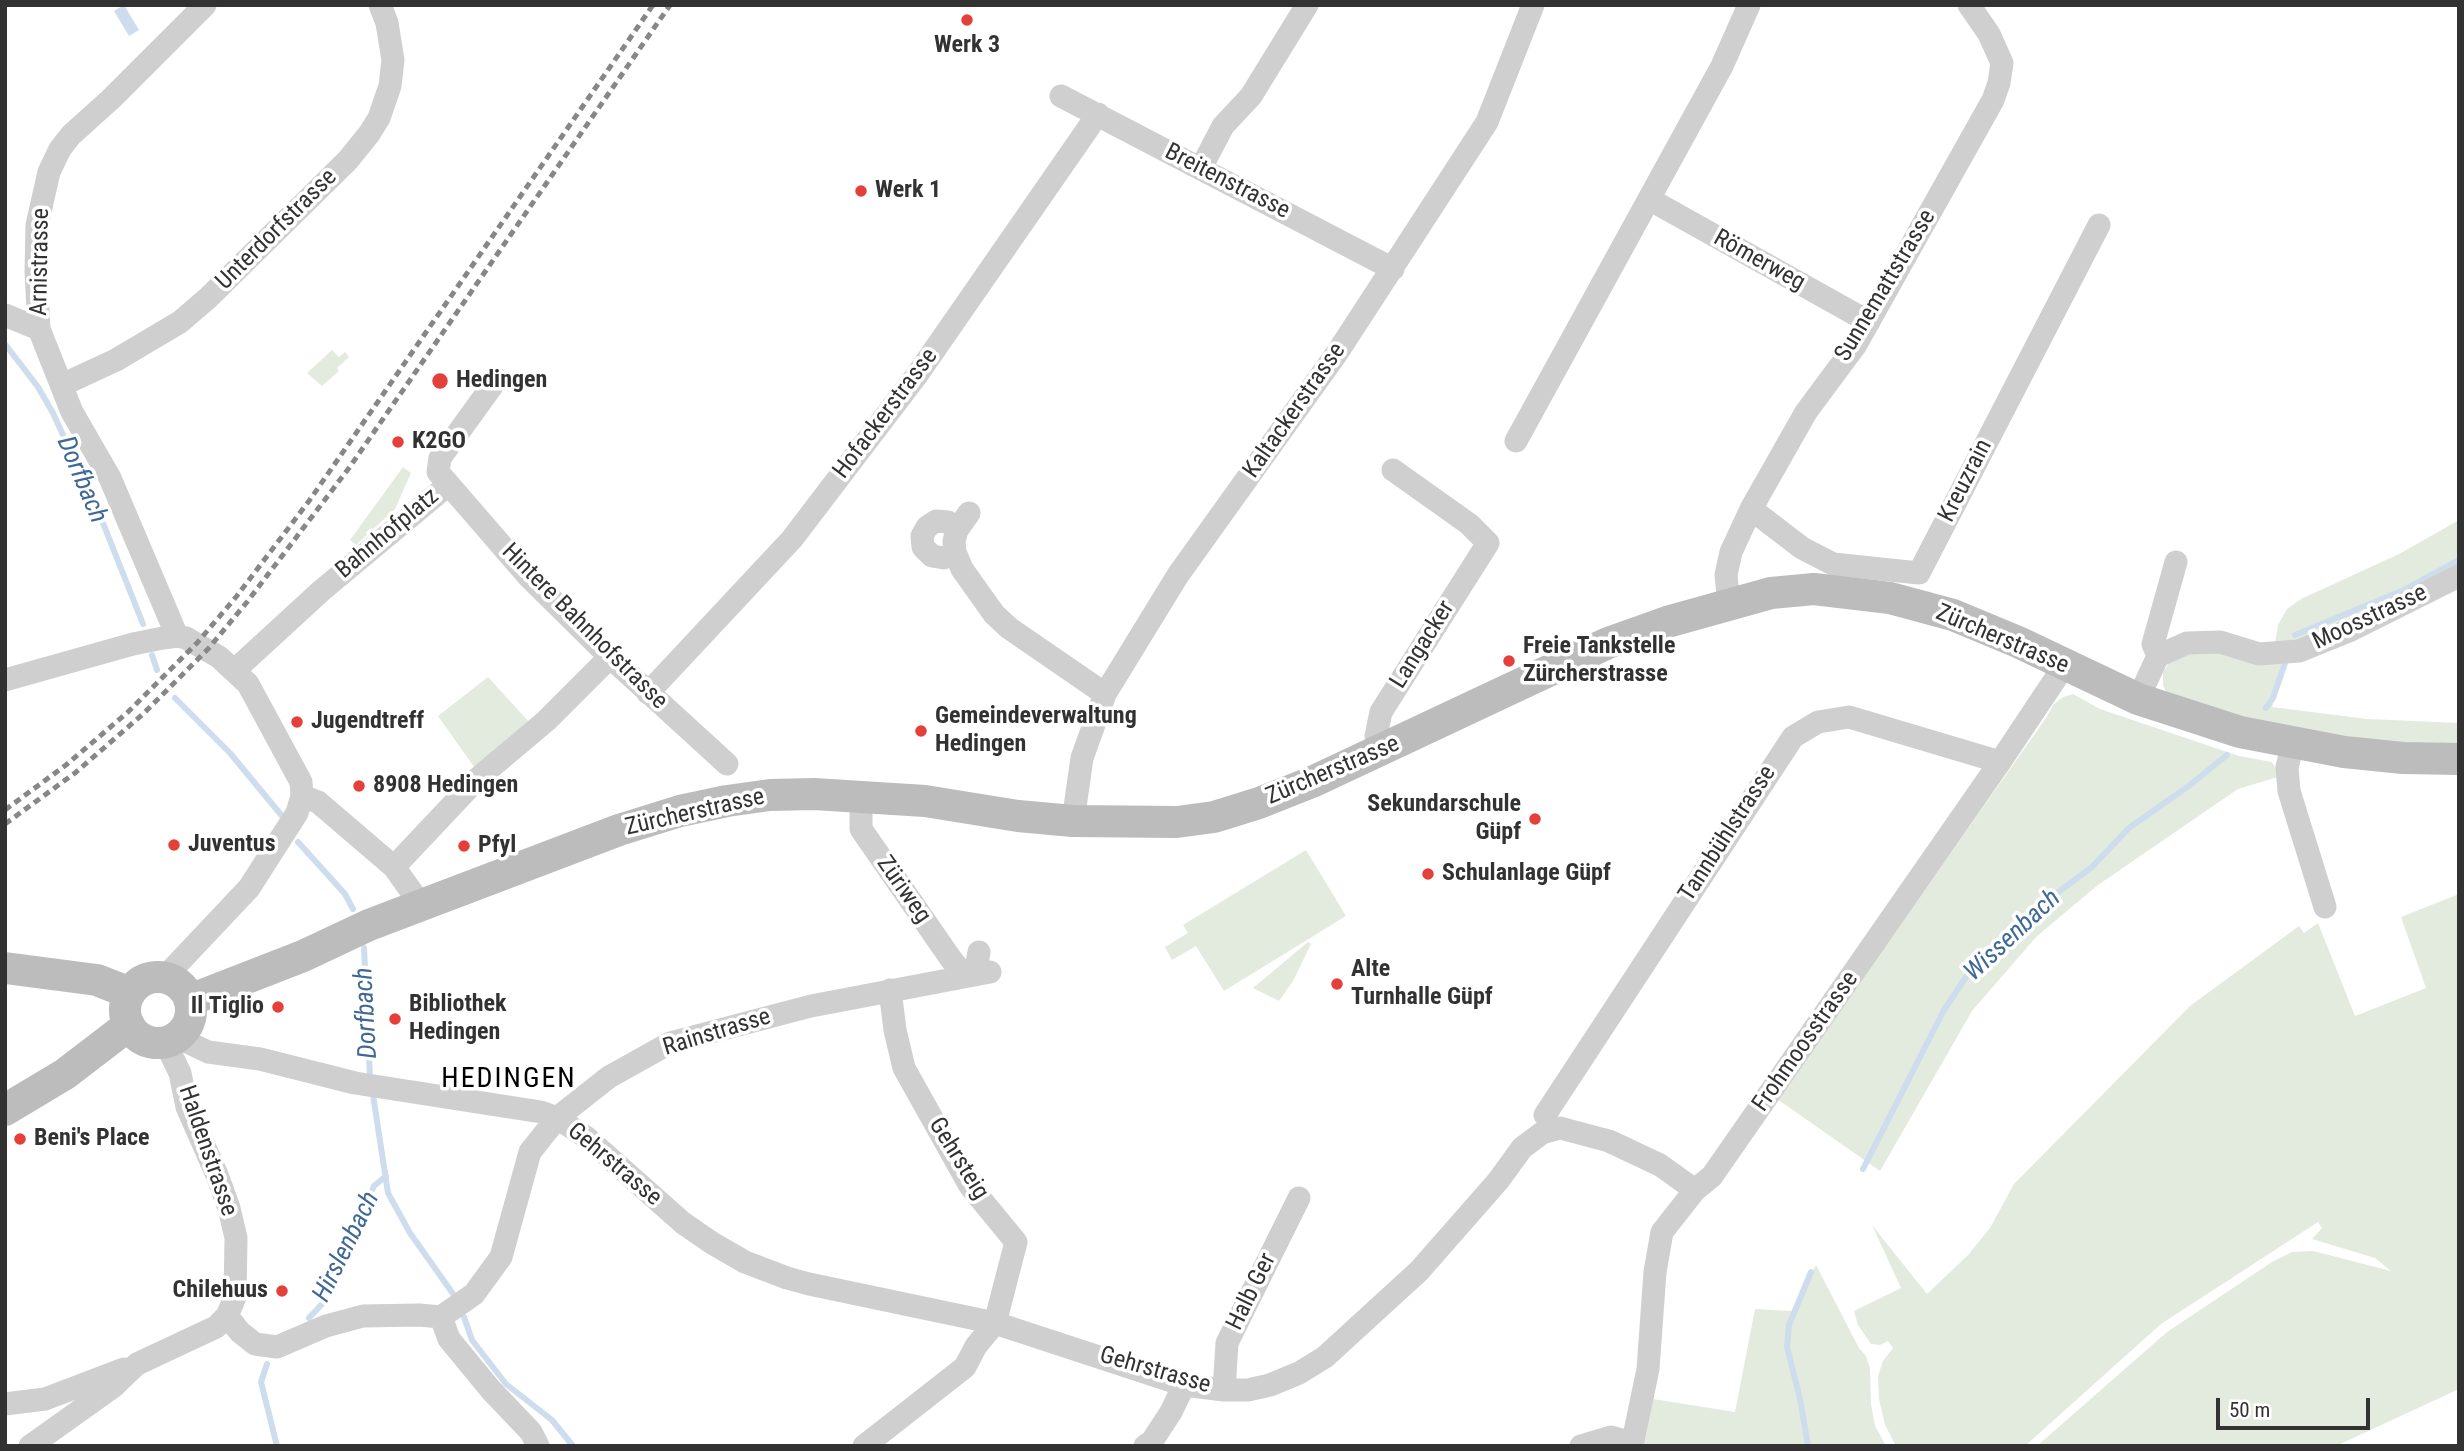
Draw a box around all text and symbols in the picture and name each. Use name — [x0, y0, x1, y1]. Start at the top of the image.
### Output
marker: Werk 3 — [959, 12, 975, 28]
place label: Werk 3 — [934, 32, 1000, 60]
street label: Breitenstrasse — [1160, 138, 1294, 226]
street label: Unterdorfstrasse — [211, 164, 343, 296]
place label: Werk 1 — [875, 177, 941, 205]
marker: Werk 1 — [853, 183, 869, 199]
street label: Sunnemattstrasse — [1829, 205, 1943, 367]
street label: Arnistrasse — [26, 208, 56, 316]
street label: Römerweg — [1708, 224, 1810, 298]
street label: Kaltackerstrasse — [1238, 338, 1352, 484]
street label: Hofackerstrasse — [828, 343, 944, 485]
place label: Hedingen — [456, 367, 547, 395]
marker: Hedingen — [430, 371, 450, 391]
place label: K2GO — [412, 428, 466, 456]
water label: Dorfbach — [49, 432, 113, 528]
marker: K2GO — [390, 434, 406, 450]
street label: Kreuzrain — [1933, 435, 1999, 527]
street label: Bahnhofplatz — [331, 483, 445, 585]
street label: Hintere Bahnhofstrasse — [495, 538, 673, 716]
street label: Moosstrasse — [2308, 579, 2432, 657]
street label: Langacker — [1385, 596, 1461, 694]
street label: Zürcherstrasse — [1931, 599, 2073, 681]
place label: Freie Tankstelle Zürcherstrasse — [1523, 633, 1675, 689]
marker: Freie Tankstelle Zürcherstrasse — [1501, 653, 1517, 669]
place label: Gemeindeverwaltung Hedingen — [935, 703, 1137, 759]
place label: Jugendtreff — [311, 708, 424, 736]
marker: Jugendtreff — [289, 714, 305, 730]
marker: Gemeindeverwaltung Hedingen — [913, 723, 929, 739]
street label: Zürcherstrasse — [1262, 730, 1404, 812]
street label: Tannbühlstrasse — [1673, 761, 1783, 907]
place label: 8908 Hedingen — [373, 772, 518, 800]
marker: 8908 Hedingen — [351, 778, 367, 794]
street label: Zürcherstrasse — [623, 783, 767, 843]
place label: Sekundarschule Güpf — [1367, 791, 1521, 847]
marker: Sekundarschule Güpf — [1527, 811, 1543, 827]
place label: Juventus — [188, 831, 276, 859]
place label: Pfyl — [478, 832, 516, 860]
marker: Juventus — [166, 837, 182, 853]
marker: Pfyl — [456, 838, 472, 854]
street label: Züriweg — [870, 851, 936, 929]
place label: Schulanlage Güpf — [1442, 860, 1611, 888]
marker: Schulanlage Güpf — [1420, 866, 1436, 882]
water label: Wissenbach — [1958, 884, 2068, 988]
place label: Alte Turnhalle Güpf — [1351, 956, 1493, 1012]
street label: Frohmoosstrasse — [1747, 966, 1865, 1118]
water label: Dorfbach — [349, 967, 385, 1059]
marker: Alte Turnhalle Güpf — [1329, 976, 1345, 992]
place label: Bibliothek Hedingen — [409, 991, 507, 1047]
place label: Il Tiglio — [191, 993, 264, 1021]
marker: Il Tiglio — [270, 999, 286, 1015]
street label: Rainstrasse — [660, 1003, 774, 1063]
marker: Bibliothek Hedingen — [387, 1011, 403, 1027]
district label: HEDINGEN — [442, 1063, 576, 1097]
street label: Haldenstrasse — [171, 1082, 243, 1220]
street label: Gehrsteig — [922, 1113, 994, 1205]
street label: Gehrstrasse — [561, 1117, 667, 1213]
place label: Beni's Place — [34, 1125, 150, 1153]
marker: Beni's Place — [12, 1131, 28, 1147]
water label: Hirslenbach — [307, 1187, 387, 1307]
street label: Halb Ger — [1221, 1249, 1283, 1335]
place label: Chilehuus — [173, 1277, 268, 1305]
marker: Chilehuus — [274, 1283, 290, 1299]
street label: Gehrstrasse — [1096, 1341, 1214, 1401]
scale bar — [2219, 1384, 2373, 1428]
text: 50 m — [2229, 1398, 2270, 1422]

